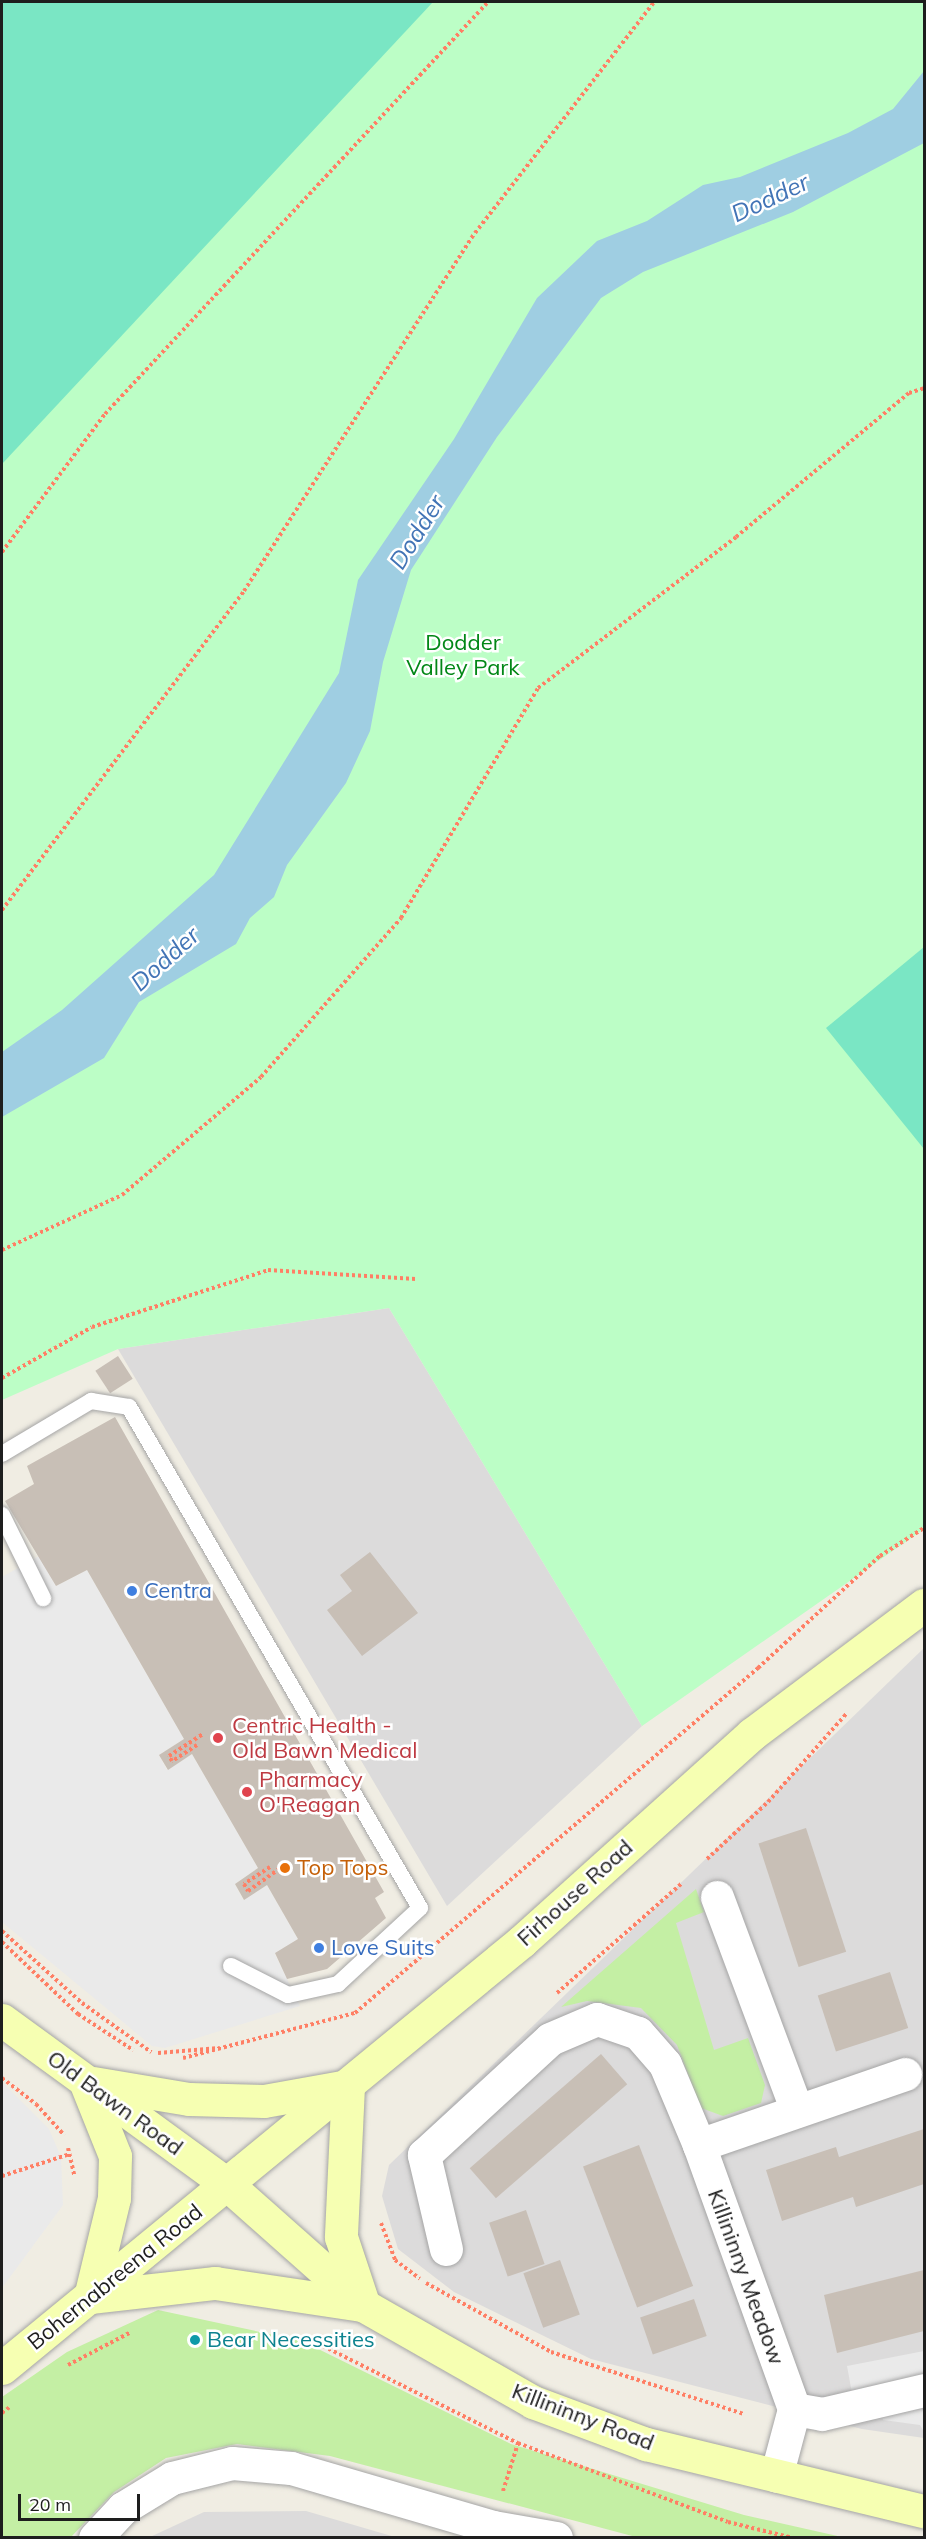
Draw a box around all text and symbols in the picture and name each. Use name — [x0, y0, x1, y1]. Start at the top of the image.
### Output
water label: Dodder — [727, 168, 813, 228]
water label: Dodder — [383, 490, 451, 574]
park label: Dodder Valley Park — [406, 629, 520, 680]
water label: Dodder — [125, 921, 205, 997]
place label: Centra — [144, 1578, 212, 1604]
marker: Centra — [125, 1584, 139, 1598]
place label: Centric Health - Old Bawn Medical — [232, 1712, 417, 1764]
marker: Centric Health - Old Bawn Medical — [209, 1729, 227, 1747]
place label: Pharmacy O'Reagan — [259, 1766, 363, 1818]
marker: Pharmacy O'Reagan — [240, 1785, 254, 1799]
street label: Firhouse Road — [512, 1834, 638, 1952]
place label: Top Tops — [297, 1855, 388, 1881]
marker: Top Tops — [278, 1861, 292, 1875]
place label: Love Suits — [331, 1935, 435, 1961]
marker: Love Suits — [312, 1941, 326, 1955]
street label: Old Bawn Road — [42, 2045, 188, 2161]
street label: Killininny Meadow — [702, 2186, 790, 2368]
street label: Bohernabreena Road — [22, 2198, 208, 2356]
place label: Bear Necessities — [207, 2327, 375, 2353]
marker: Bear Necessities — [188, 2333, 202, 2347]
street label: Killininny Road — [508, 2378, 658, 2456]
scale bar — [21, 2482, 142, 2520]
text: 20 m — [29, 2493, 71, 2516]

